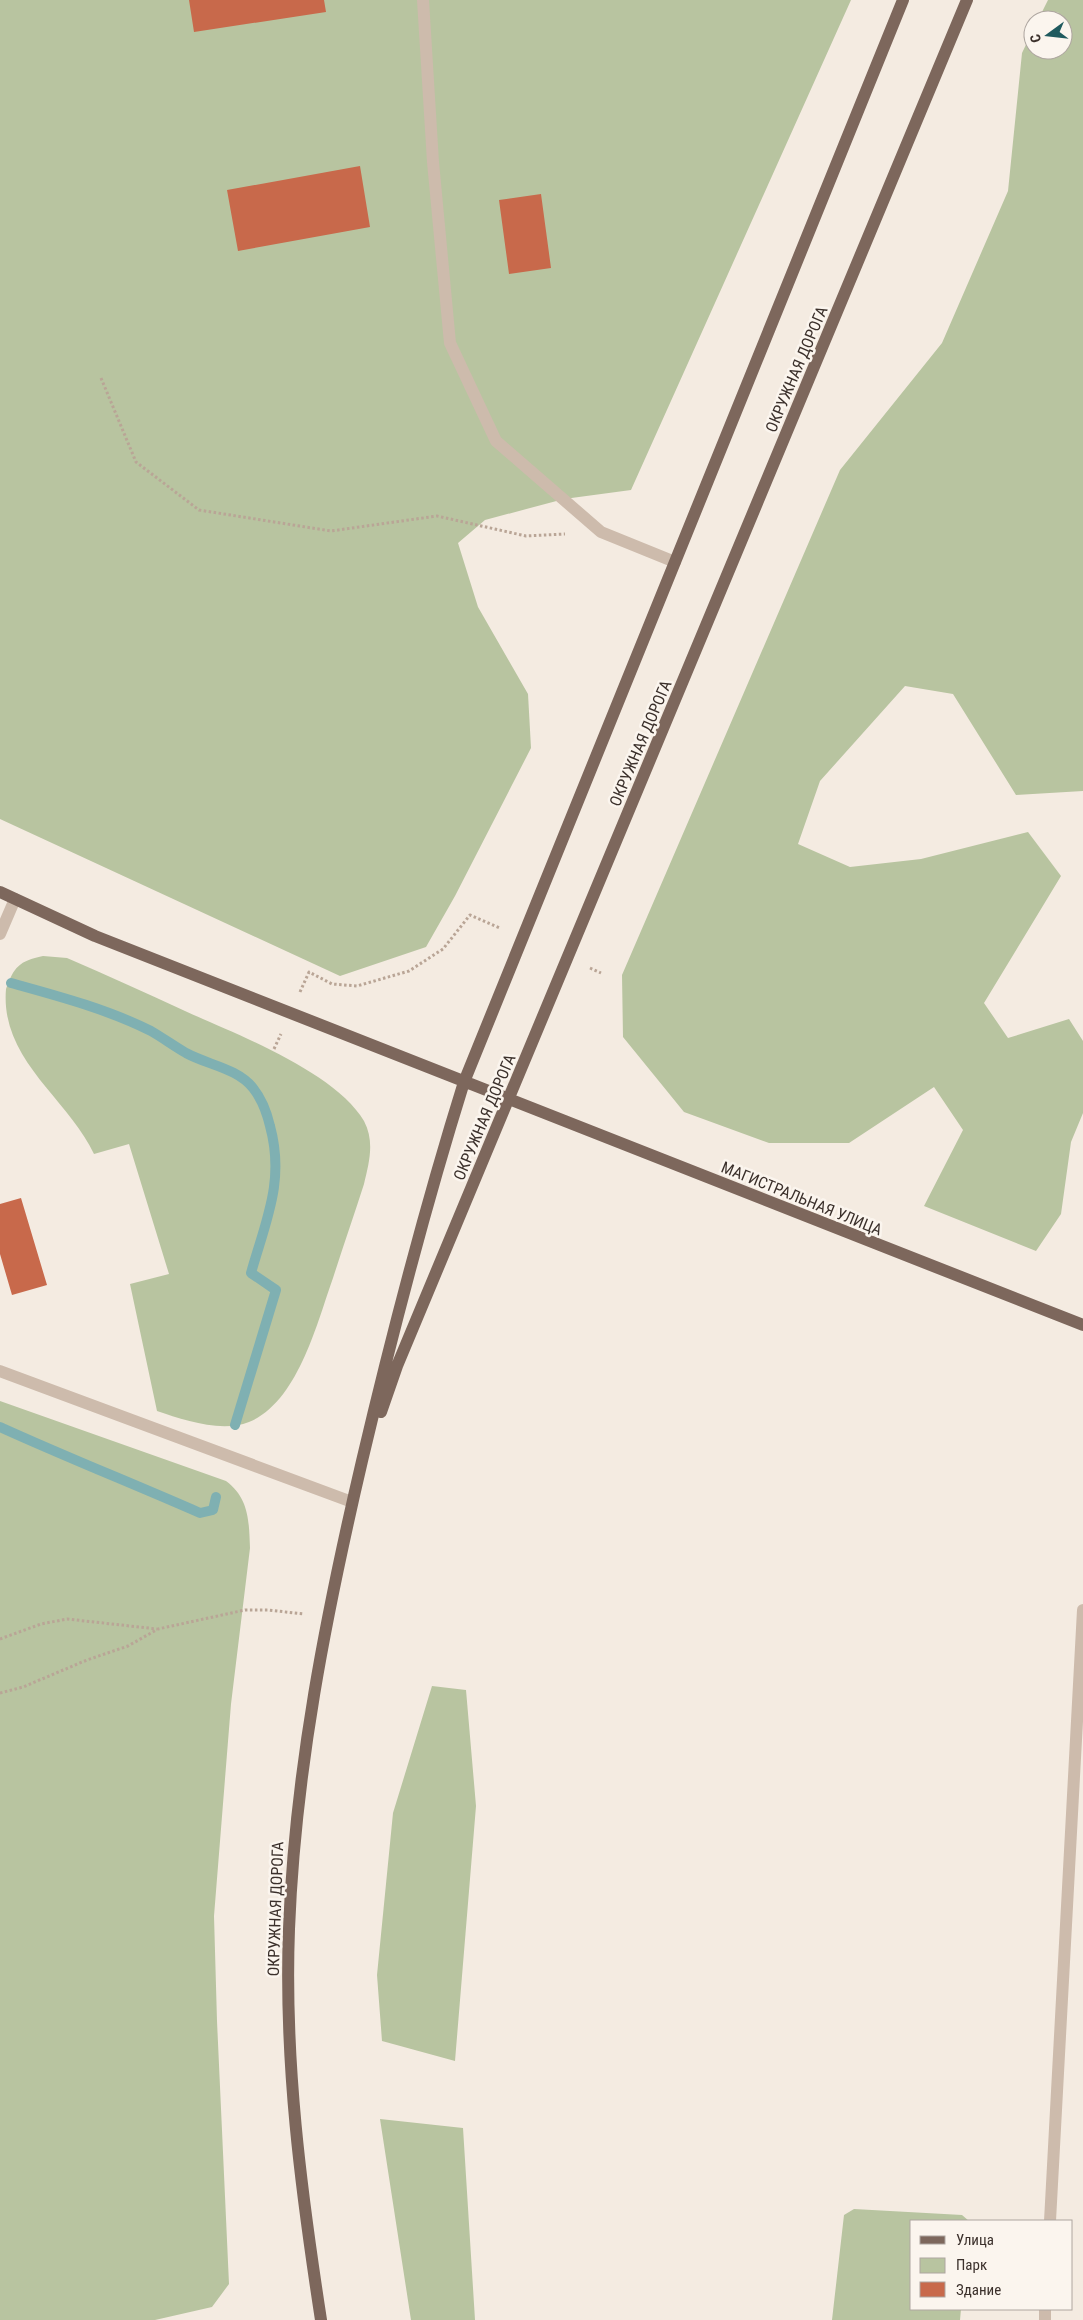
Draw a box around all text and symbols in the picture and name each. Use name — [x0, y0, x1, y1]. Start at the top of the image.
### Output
north arrow — [1023, 10, 1073, 60]
text: С — [1027, 32, 1044, 44]
street label: ОКРУЖНАЯ ДОРОГА — [761, 303, 832, 435]
street label: ОКРУЖНАЯ ДОРОГА — [605, 677, 676, 809]
street label: ОКРУЖНАЯ ДОРОГА — [449, 1051, 520, 1183]
street label: МАГИСТРАЛЬНАЯ УЛИЦА — [719, 1157, 885, 1239]
street label: ОКРУЖНАЯ ДОРОГА — [264, 1841, 287, 1977]
legend — [910, 2220, 1073, 2310]
text: Улица — [956, 2231, 994, 2249]
text: Парк — [956, 2256, 987, 2274]
text: Здание — [956, 2281, 1001, 2299]

